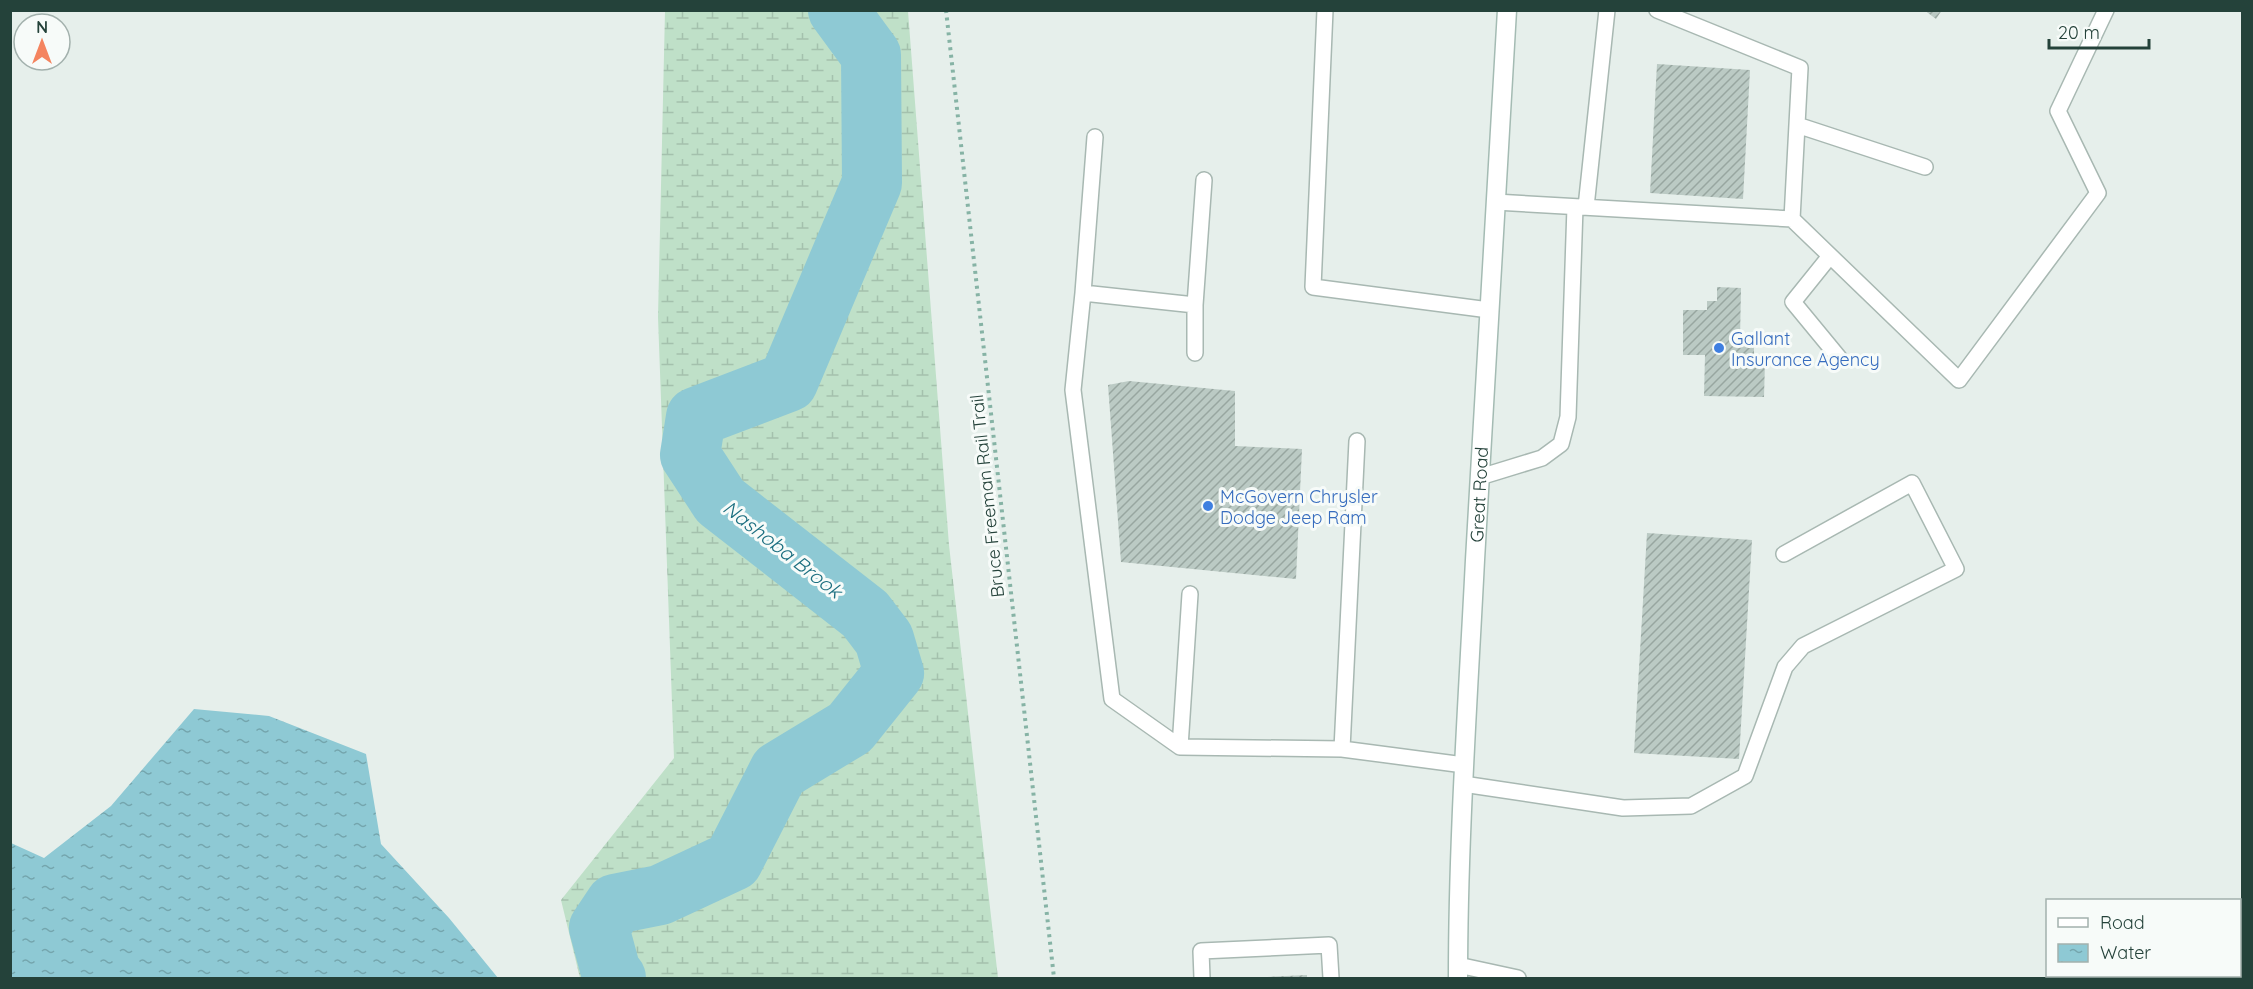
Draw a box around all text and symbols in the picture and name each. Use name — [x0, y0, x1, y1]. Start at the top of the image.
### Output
north arrow — [12, 12, 72, 72]
scale bar — [2049, 12, 2150, 50]
text: N — [36, 17, 48, 37]
text: 20 m — [2058, 21, 2100, 44]
place label: Gallant Insurance Agency — [1731, 327, 1880, 371]
marker: Gallant Insurance Agency — [1712, 341, 1726, 355]
street label: Bruce Freeman Rail Trail — [965, 393, 1009, 599]
street label: Great Road — [1464, 446, 1493, 543]
place label: McGovern Chrysler Dodge Jeep Ram — [1220, 485, 1378, 529]
water label: Nashoba Brook — [718, 495, 849, 605]
marker: McGovern Chrysler Dodge Jeep Ram — [1201, 499, 1215, 513]
legend — [2046, 899, 2241, 977]
text: Road — [2100, 911, 2145, 934]
text: Water — [2100, 941, 2151, 964]

